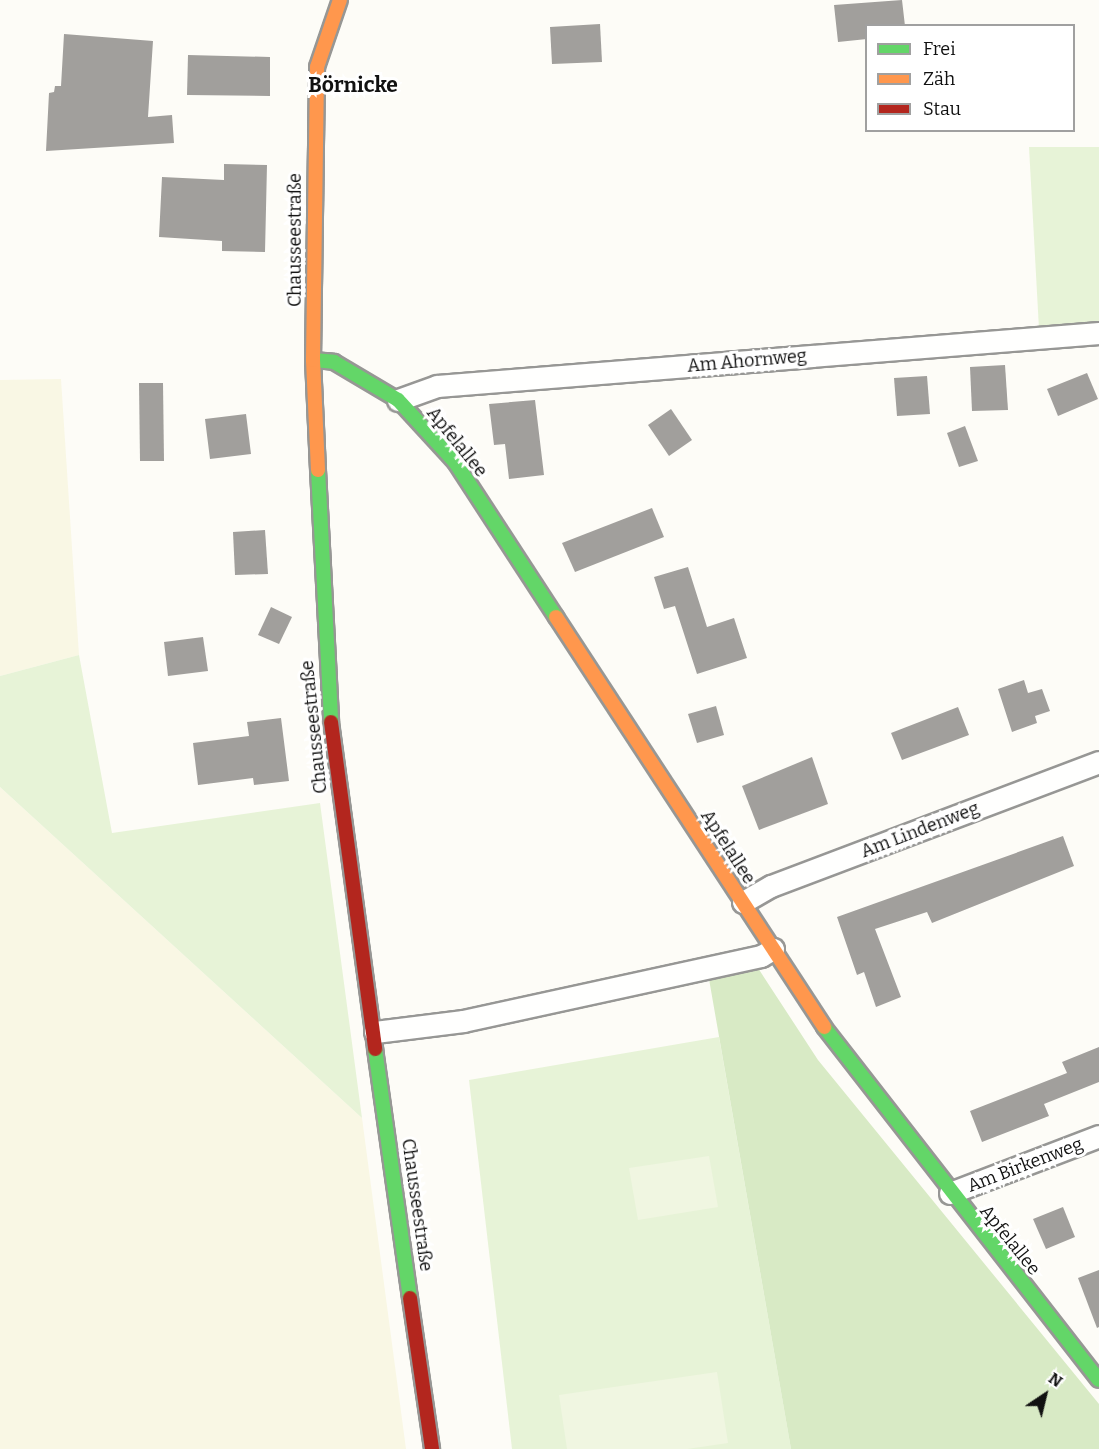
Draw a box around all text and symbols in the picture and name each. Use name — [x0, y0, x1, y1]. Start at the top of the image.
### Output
legend — [865, 24, 1075, 132]
text: Frei — [923, 38, 956, 60]
text: Zäh — [923, 68, 955, 90]
district label: Börnicke — [308, 72, 398, 98]
text: Stau — [923, 98, 961, 120]
street label: Chausseestraße — [284, 173, 306, 307]
street label: Am Ahornweg — [686, 345, 808, 377]
street label: Apfelallee — [422, 403, 492, 481]
street label: Chausseestraße — [296, 659, 332, 795]
street label: Am Lindenweg — [858, 798, 982, 862]
street label: Apfelallee — [696, 806, 760, 888]
street label: Am Birkenweg — [964, 1133, 1086, 1197]
street label: Chausseestraße — [397, 1137, 437, 1273]
street label: Apfelallee — [975, 1201, 1045, 1279]
north arrow — [1015, 1365, 1075, 1425]
text: N — [1045, 1369, 1066, 1391]

